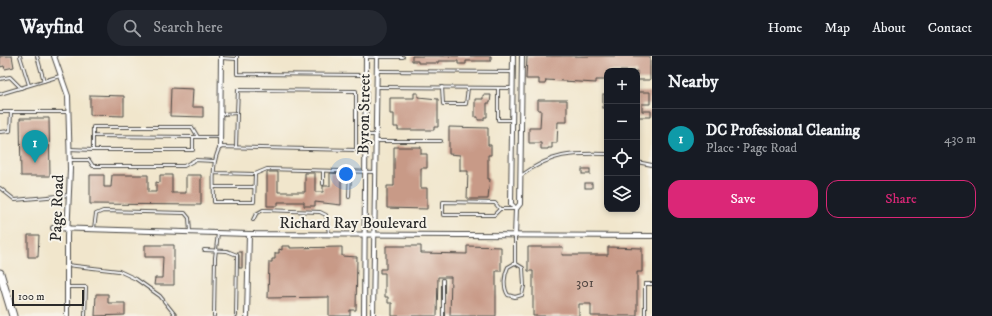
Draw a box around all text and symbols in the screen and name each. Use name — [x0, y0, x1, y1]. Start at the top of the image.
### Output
search box — [107, 10, 387, 46]
text: Wayfind — [20, 16, 83, 39]
icon: search — [121, 17, 143, 39]
text: Search here — [153, 18, 223, 37]
text: Home — [768, 19, 802, 37]
text: Map — [824, 19, 850, 37]
text: About — [872, 19, 906, 37]
text: Contact — [928, 19, 972, 37]
map controls — [604, 68, 640, 212]
button: + — [604, 68, 640, 104]
text: Nearby — [668, 71, 718, 93]
street label: Byron Street — [353, 73, 375, 155]
button: − — [604, 104, 640, 140]
text: DC Professional Cleaning — [706, 121, 860, 140]
pin: 1 — [22, 130, 48, 163]
text: 1 — [679, 131, 683, 147]
text: 430 m — [944, 131, 976, 147]
button: locate — [604, 140, 640, 176]
text: Place · Page Road — [706, 140, 797, 156]
your location — [336, 164, 356, 184]
street label: Page Road — [46, 174, 68, 242]
button: layers — [604, 176, 640, 212]
button: Save — [668, 180, 818, 218]
button: Share — [826, 180, 976, 218]
street label: Richard Ray Boulevard — [279, 213, 427, 233]
house number: 301 — [576, 274, 594, 292]
scale bar — [12, 288, 84, 307]
text: 100 m — [18, 290, 44, 304]

